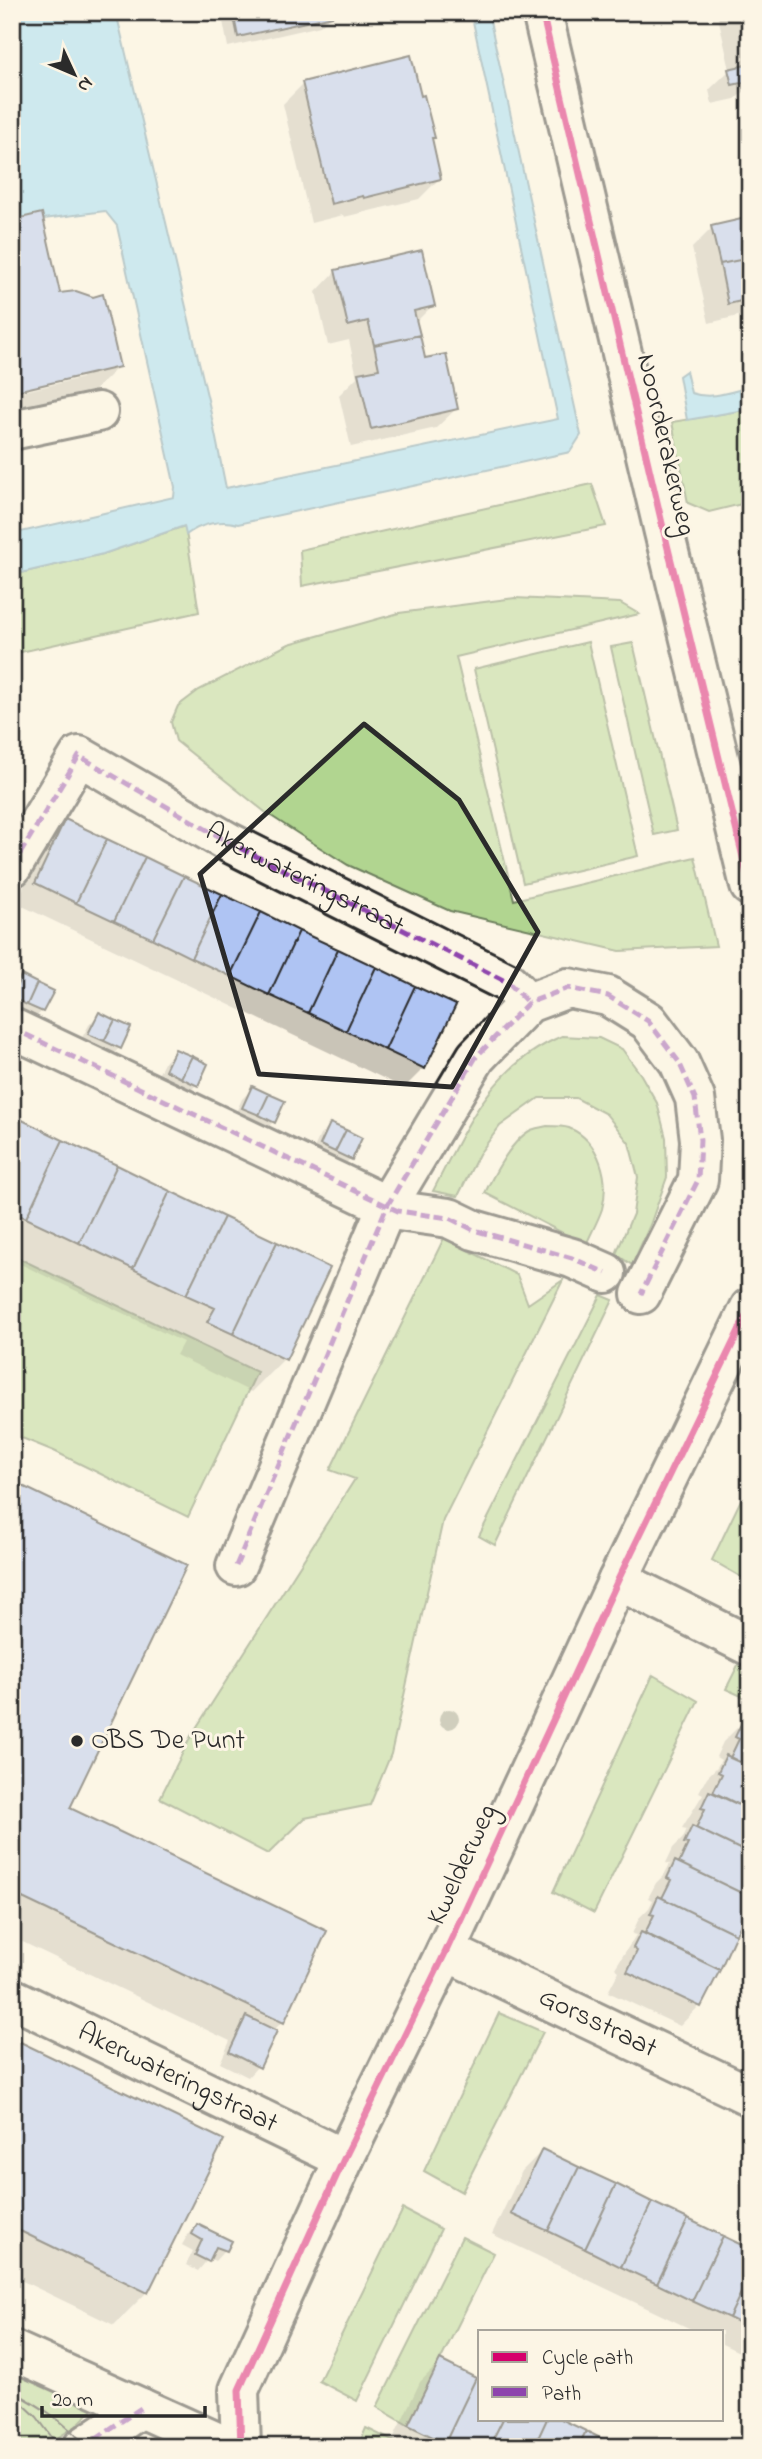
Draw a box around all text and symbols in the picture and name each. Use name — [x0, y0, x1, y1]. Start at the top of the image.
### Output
north arrow — [38, 38, 108, 108]
text: N — [70, 70, 99, 98]
street label: Noorderakerweg — [624, 350, 706, 540]
street label: Akerwateringstraat — [197, 812, 411, 948]
place label: OBS De Punt — [91, 1721, 245, 1762]
marker: OBS De Punt — [69, 1733, 85, 1749]
street label: Kwelderweg — [417, 1798, 509, 1932]
street label: Gorsstraat — [531, 1977, 664, 2069]
street label: Akerwateringstraat — [70, 2012, 285, 2144]
legend — [478, 2330, 724, 2420]
text: Cycle path — [542, 2344, 633, 2376]
scale bar — [42, 2375, 205, 2419]
text: Path — [542, 2380, 581, 2410]
text: 20 m — [52, 2386, 93, 2416]

